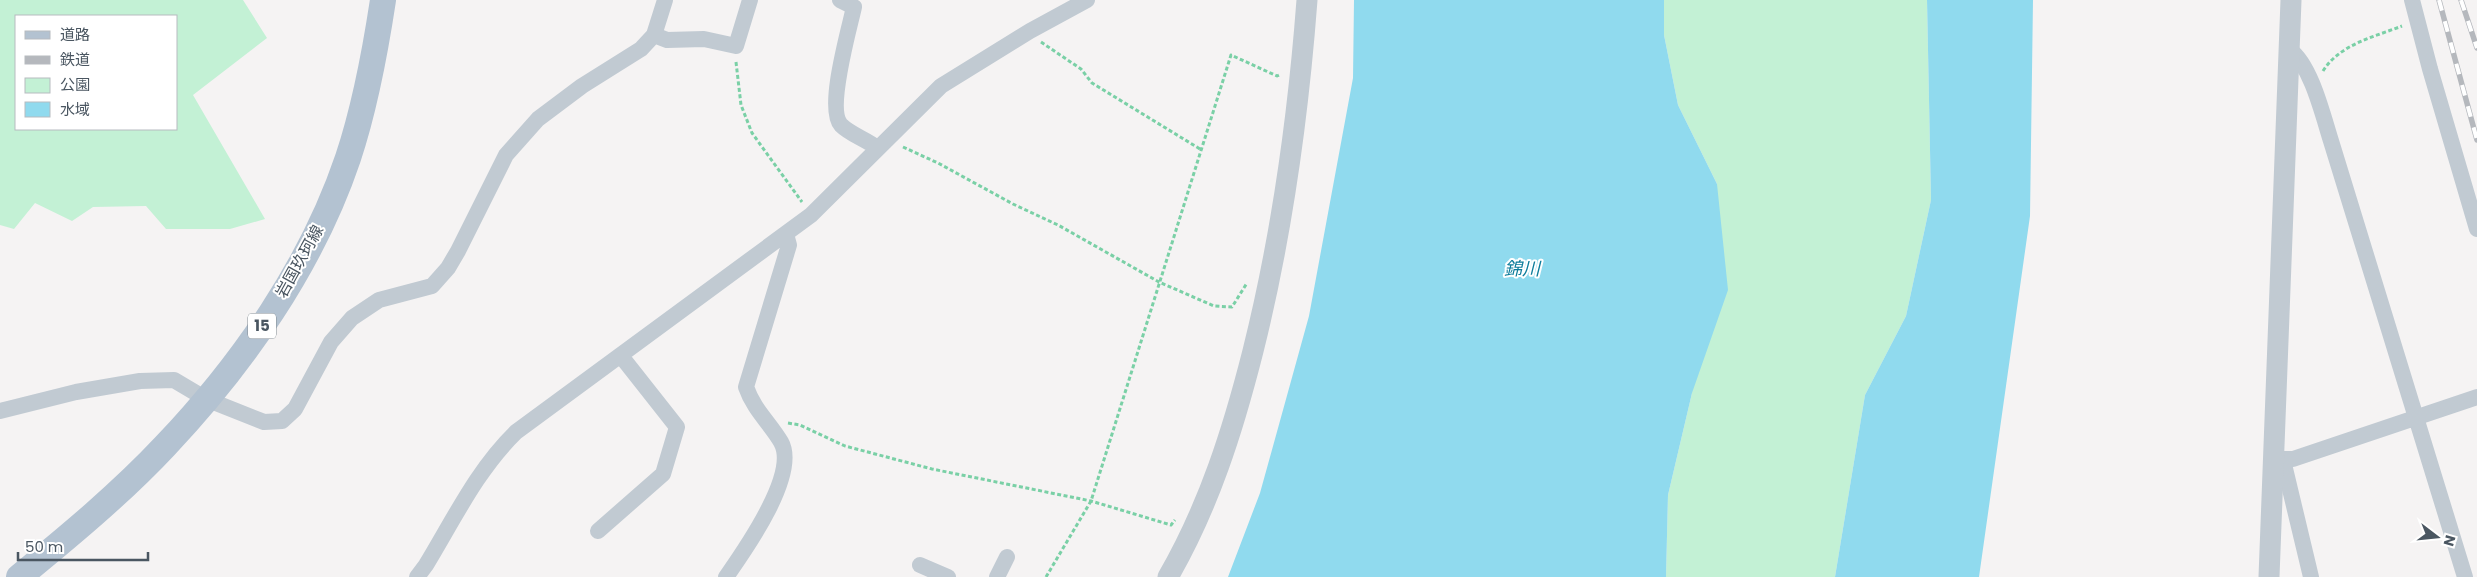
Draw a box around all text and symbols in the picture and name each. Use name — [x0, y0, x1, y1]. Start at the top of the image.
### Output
legend — [15, 15, 178, 130]
text: 道路 — [60, 24, 90, 45]
text: 鉄道 — [60, 49, 90, 70]
text: 公園 — [60, 74, 90, 95]
text: 水域 — [60, 99, 90, 120]
street label: 岩国玖珂線 — [270, 221, 329, 302]
water label: 錦川 — [1504, 256, 1542, 281]
road number: 15 — [248, 314, 276, 338]
north arrow — [2412, 512, 2462, 562]
scale bar — [18, 530, 148, 562]
text: N — [2438, 533, 2461, 548]
text: 50 m — [25, 536, 63, 557]

